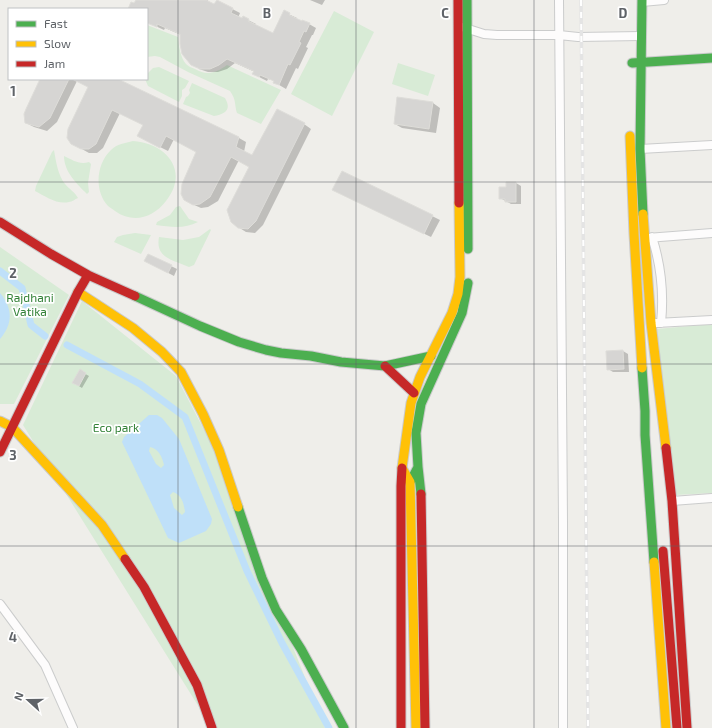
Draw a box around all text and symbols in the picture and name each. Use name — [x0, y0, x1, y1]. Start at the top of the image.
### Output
text: B — [263, 5, 271, 21]
text: C — [441, 5, 449, 21]
text: D — [619, 5, 628, 21]
legend — [8, 8, 148, 80]
text: Fast — [44, 16, 68, 30]
text: Slow — [44, 36, 71, 50]
text: Jam — [44, 56, 65, 70]
text: 1 — [10, 83, 16, 99]
text: 2 — [9, 265, 17, 281]
park label: Rajdhani Vatika — [6, 290, 54, 318]
park label: Eco park — [93, 420, 139, 434]
text: 3 — [9, 447, 17, 463]
text: 4 — [9, 629, 17, 645]
north arrow — [8, 680, 48, 720]
text: N — [11, 690, 26, 702]

